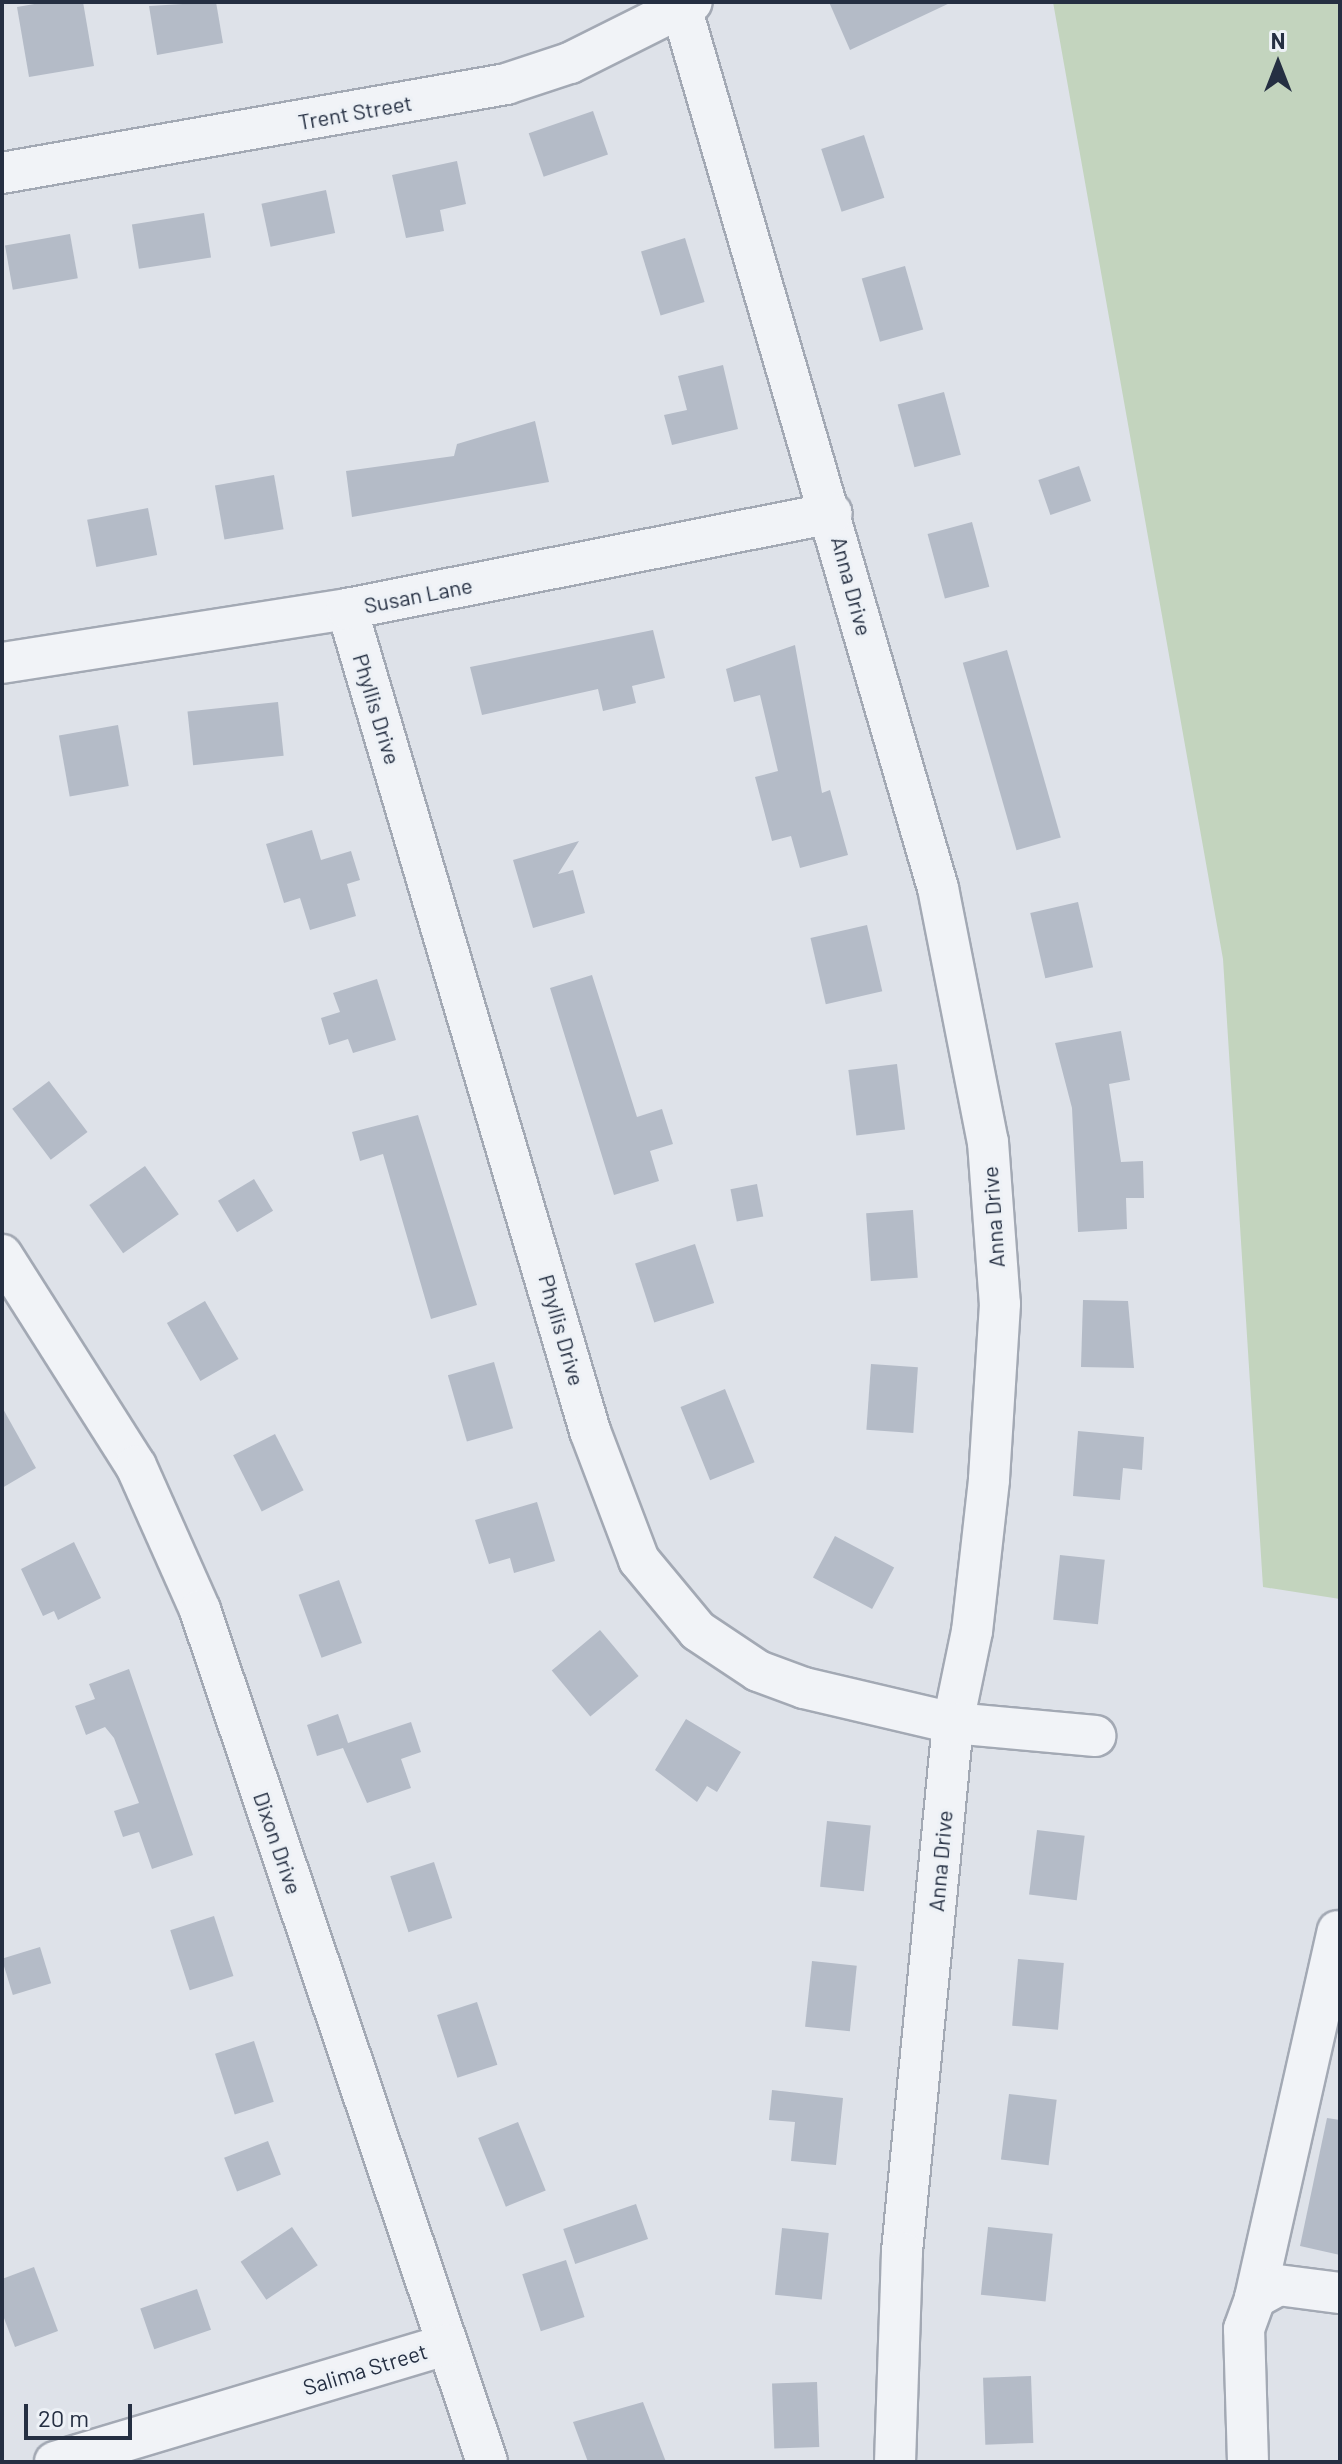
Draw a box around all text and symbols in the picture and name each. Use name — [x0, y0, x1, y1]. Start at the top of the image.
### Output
north arrow — [1238, 24, 1318, 104]
text: N — [1271, 27, 1285, 53]
street label: Trent Street — [296, 89, 414, 135]
street label: Anna Drive — [826, 533, 878, 639]
street label: Susan Lane — [362, 572, 474, 618]
street label: Phyllis Drive — [348, 650, 406, 768]
street label: Anna Drive — [976, 1165, 1010, 1269]
street label: Phyllis Drive — [534, 1271, 590, 1389]
street label: Dixon Drive — [248, 1788, 308, 1898]
street label: Anna Drive — [922, 1809, 958, 1913]
street label: Salima Street — [300, 2338, 430, 2400]
scale bar — [28, 2388, 136, 2438]
text: 20 m — [38, 2403, 89, 2432]

